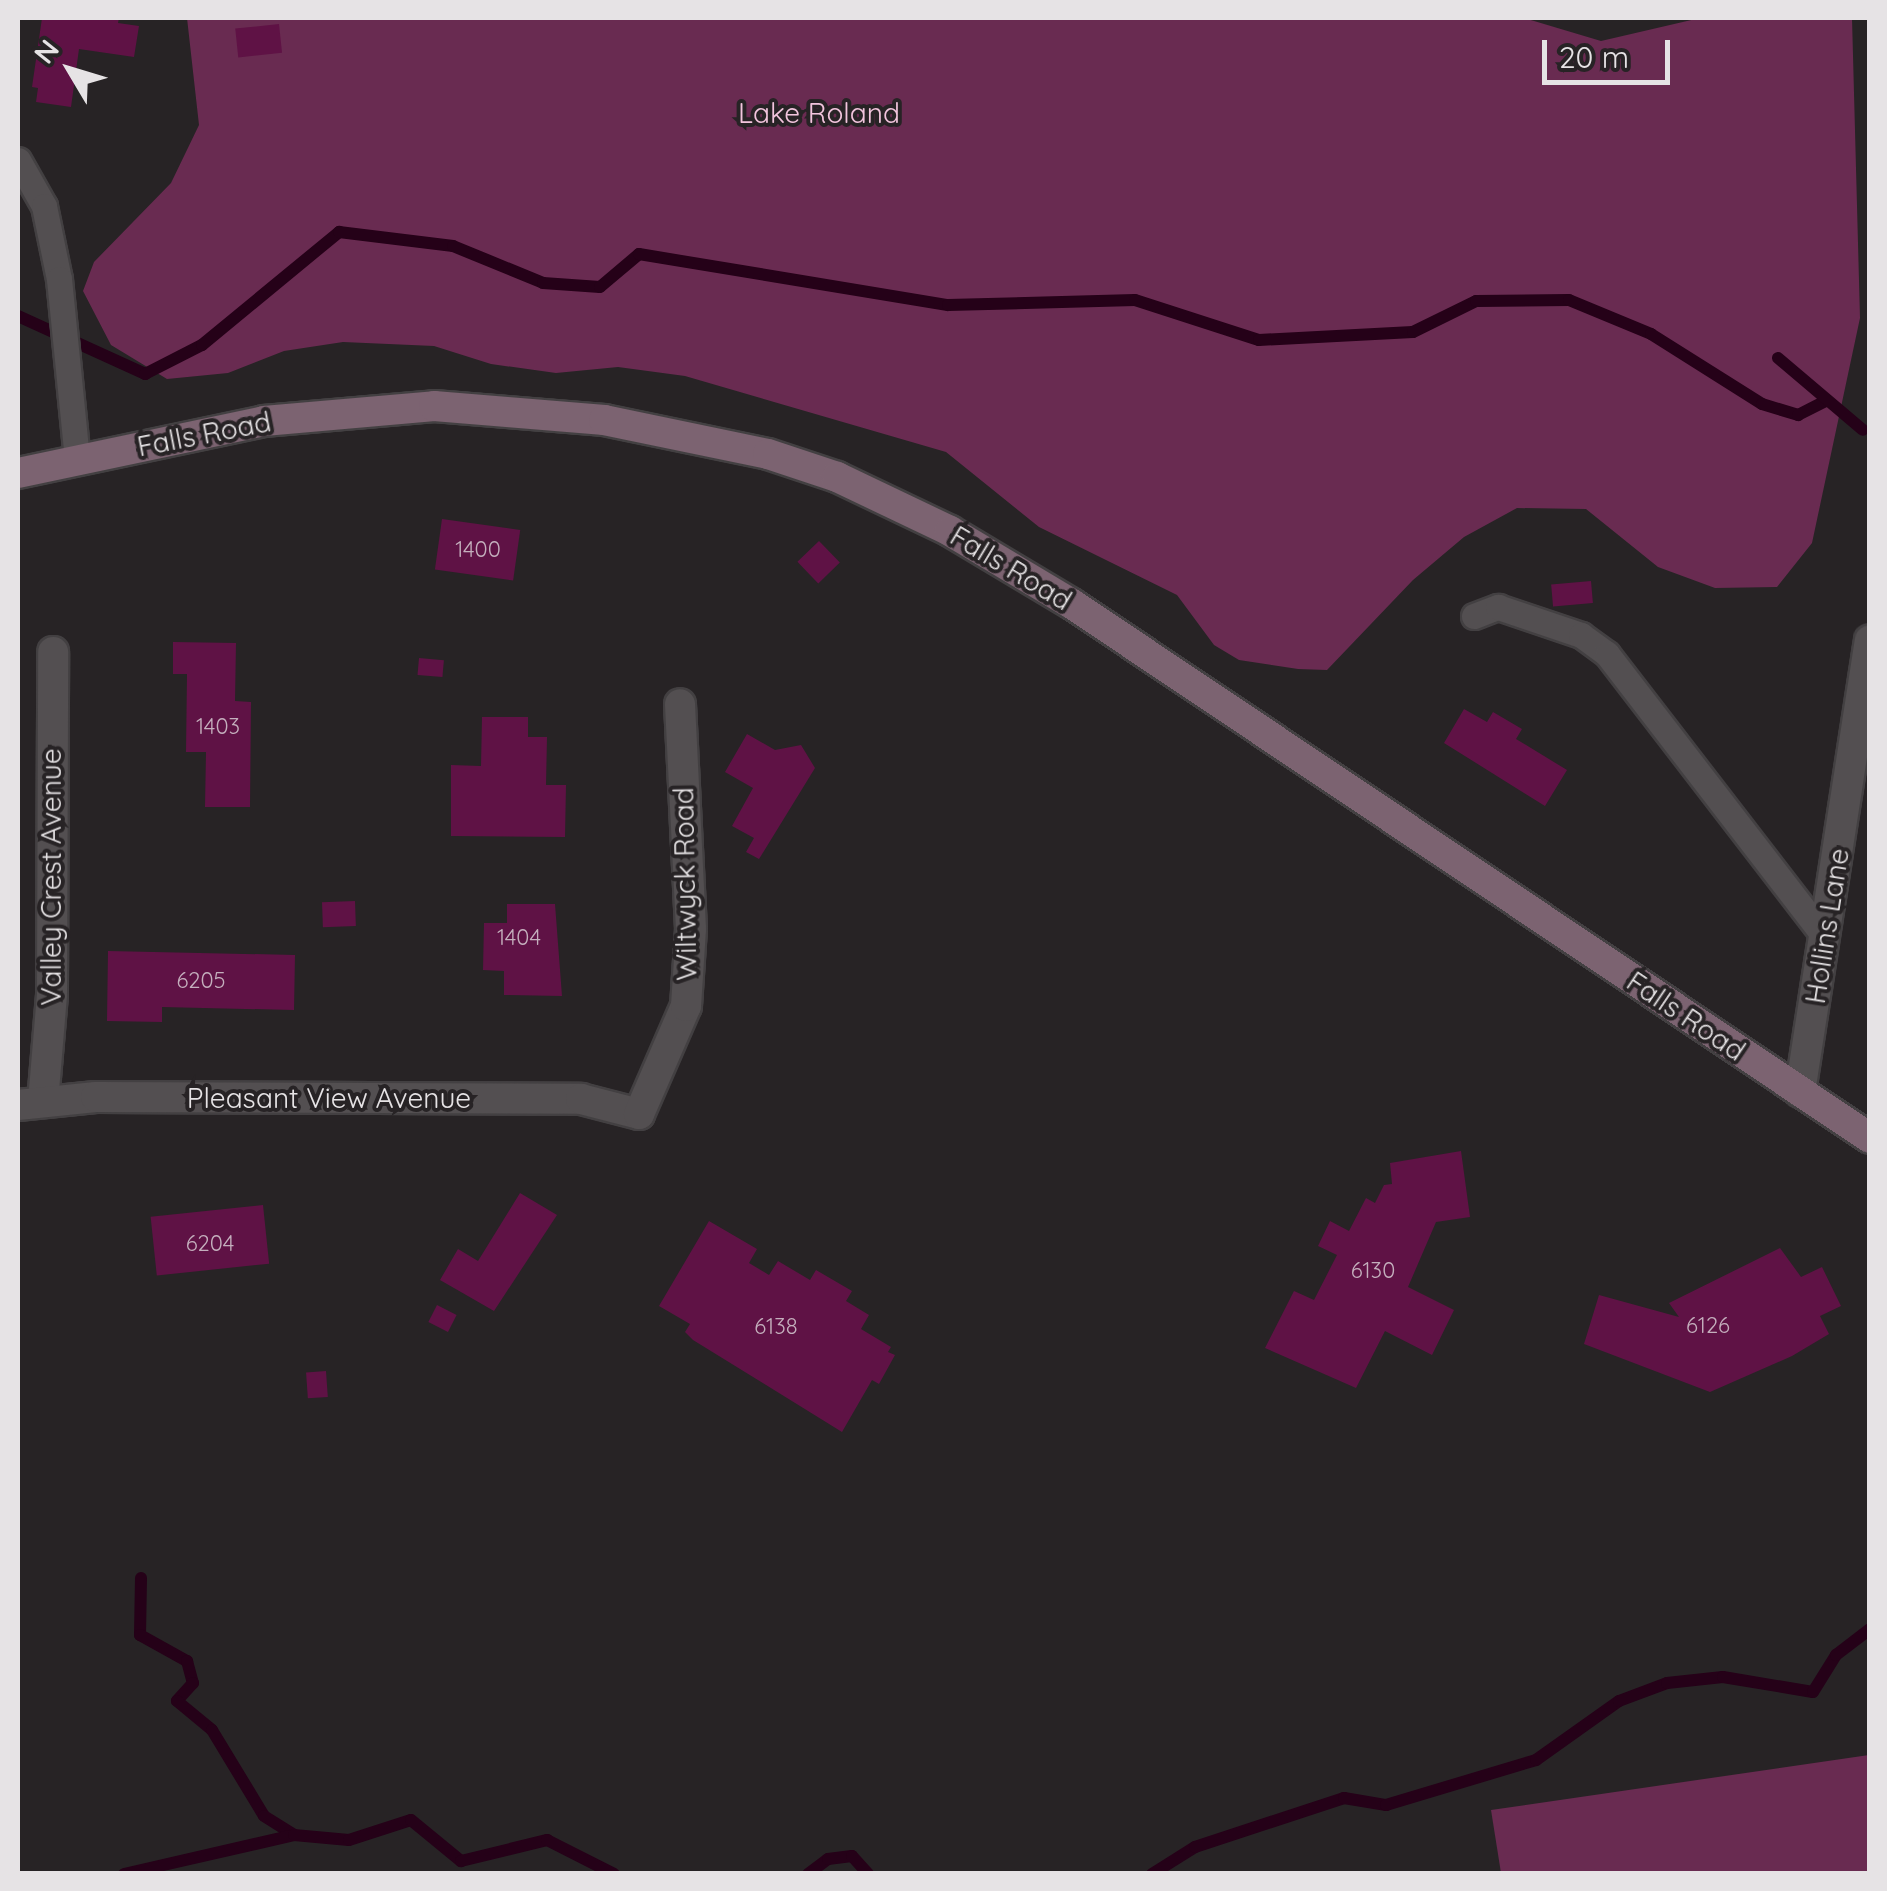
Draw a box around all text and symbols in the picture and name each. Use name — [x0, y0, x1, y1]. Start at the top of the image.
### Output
north arrow — [20, 20, 120, 120]
scale bar — [1547, 20, 1674, 82]
text: N — [26, 32, 66, 70]
text: 20 m — [1559, 38, 1629, 76]
park label: Lake Roland — [738, 96, 900, 130]
street label: Falls Road — [134, 405, 274, 463]
street label: Falls Road — [944, 519, 1078, 617]
house number: 1400 — [455, 537, 501, 563]
house number: 1403 — [196, 714, 240, 740]
street label: Valley Crest Avenue — [34, 748, 68, 1006]
street label: Wiltwyck Road — [667, 787, 703, 981]
street label: Hollins Lane — [1798, 846, 1856, 1006]
house number: 1404 — [497, 925, 541, 951]
street label: Falls Road — [1620, 964, 1752, 1068]
house number: 6205 — [176, 968, 226, 994]
street label: Pleasant View Avenue — [187, 1081, 471, 1115]
house number: 6204 — [186, 1231, 234, 1257]
house number: 6130 — [1351, 1258, 1395, 1284]
house number: 6126 — [1686, 1313, 1730, 1339]
house number: 6138 — [754, 1314, 798, 1340]

